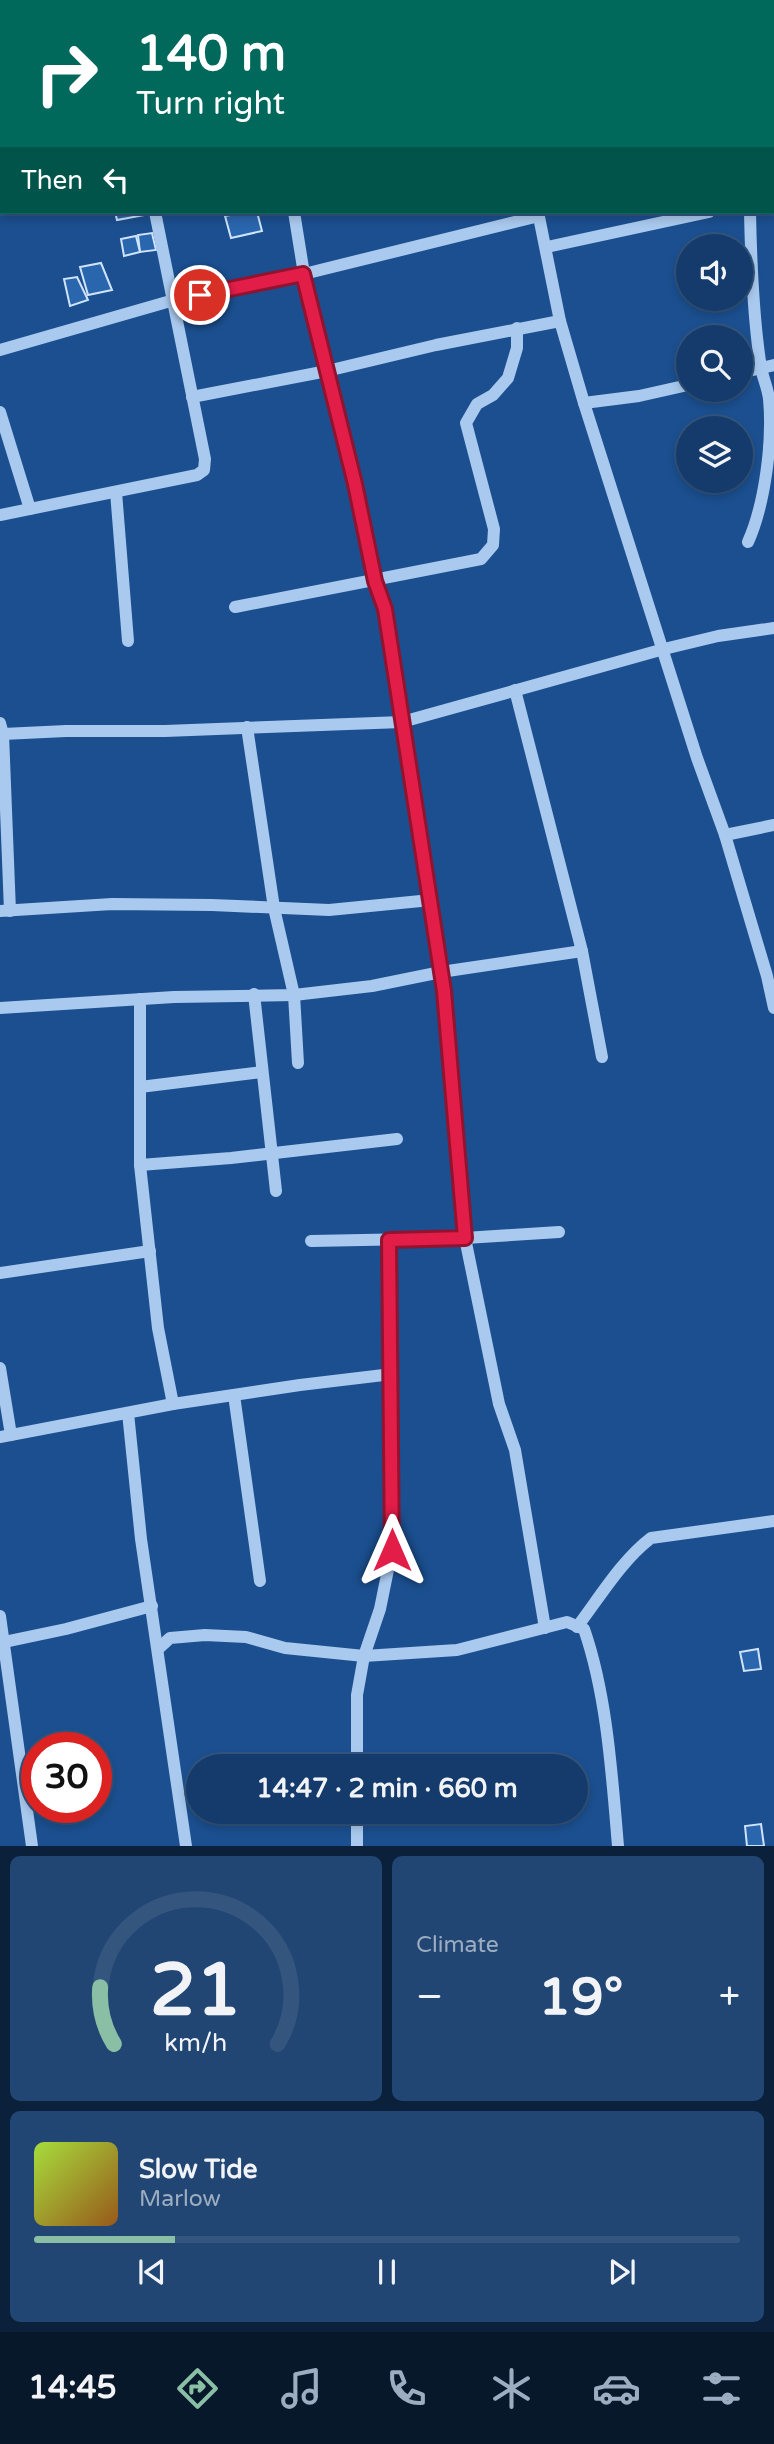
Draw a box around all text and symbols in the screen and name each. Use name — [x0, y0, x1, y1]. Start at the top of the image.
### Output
text: 140 m — [136, 25, 286, 84]
icon: right — [21, 28, 112, 119]
text: Turn right — [136, 85, 285, 123]
icon: left — [97, 161, 135, 199]
text: Then — [21, 165, 83, 196]
map controls — [676, 234, 753, 493]
button: sound — [676, 234, 753, 311]
pin — [170, 265, 230, 325]
icon: arrive — [181, 276, 219, 314]
button: search — [676, 325, 753, 402]
button: layers — [676, 416, 753, 493]
position arrow — [355, 1513, 429, 1587]
speed limit sign: 30 — [21, 1732, 112, 1823]
text: 14:47 · 2 min · 660 m — [256, 1773, 518, 1804]
text: Climate — [416, 1931, 499, 1959]
text: 21 — [150, 1948, 242, 2036]
text: 19° — [538, 1966, 623, 2029]
text: − — [416, 1974, 443, 2020]
text: + — [719, 1974, 740, 2020]
text: km/h — [165, 2028, 227, 2058]
text: Slow Tide — [139, 2154, 257, 2185]
text: Marlow — [139, 2185, 221, 2213]
icon: previous — [133, 2253, 171, 2291]
icon: pause — [368, 2253, 406, 2291]
icon: next — [603, 2253, 641, 2291]
icon: directions — [173, 2364, 222, 2413]
icon: music — [277, 2364, 326, 2413]
icon: phone — [382, 2364, 431, 2413]
icon: climate — [487, 2364, 536, 2413]
icon: car — [592, 2364, 641, 2413]
icon: filters — [697, 2364, 746, 2413]
text: 14:45 — [28, 2369, 117, 2407]

